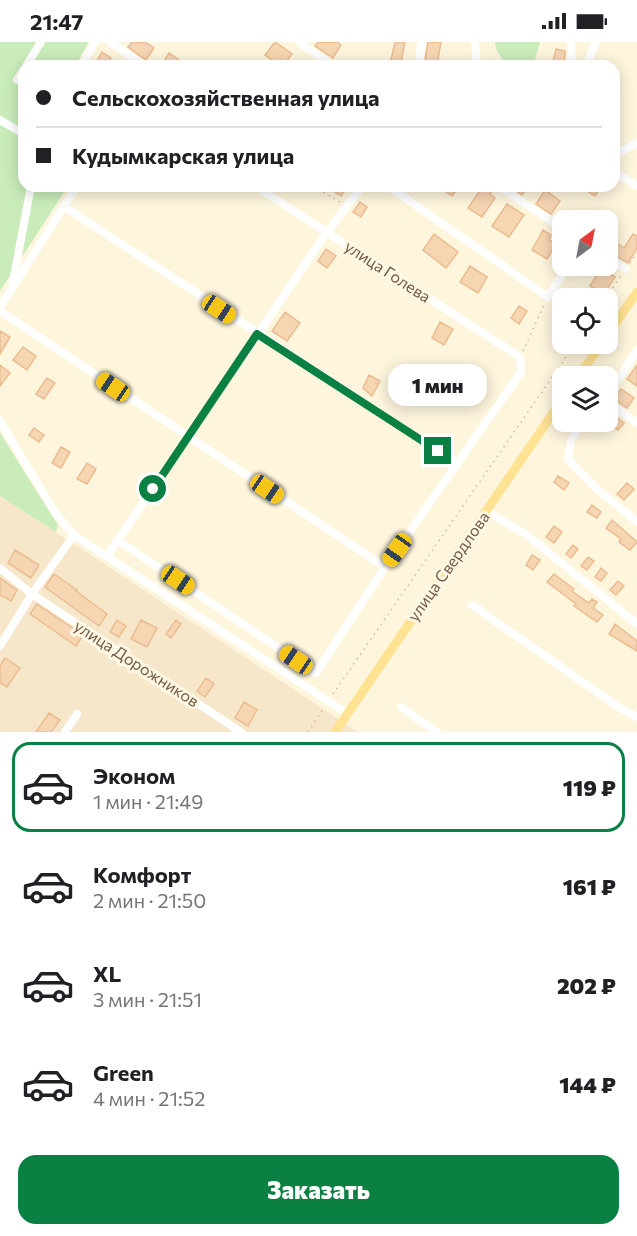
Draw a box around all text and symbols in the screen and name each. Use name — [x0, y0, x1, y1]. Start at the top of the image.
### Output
text: 21:47 — [30, 8, 83, 35]
text: Сельскохозяйственная улица — [72, 84, 380, 111]
text: Кудымкарская улица — [72, 142, 294, 169]
north arrow — [552, 210, 618, 276]
map controls — [552, 210, 618, 432]
street label: улица Голева — [341, 236, 435, 306]
button: locate — [552, 288, 618, 354]
car — [199, 292, 239, 326]
callout: 1 мин — [388, 364, 488, 406]
button: layers — [552, 366, 618, 432]
car — [93, 369, 133, 405]
text: 1 мин — [412, 373, 463, 397]
route end — [424, 437, 451, 464]
car — [247, 471, 287, 507]
route start — [139, 475, 166, 502]
street label: улица Свердлова — [403, 508, 493, 624]
car — [379, 530, 415, 570]
car — [158, 562, 198, 598]
street label: улица Дорожников — [71, 616, 203, 710]
car — [276, 642, 316, 678]
icon: car — [21, 760, 75, 814]
text: Эконом — [93, 762, 175, 789]
text: 119 ₽ — [563, 774, 616, 801]
text: 1 мин · 21:49 — [93, 789, 203, 813]
icon: car — [21, 859, 75, 913]
text: Комфорт — [93, 861, 191, 888]
text: 161 ₽ — [563, 873, 616, 900]
text: 2 мин · 21:50 — [93, 888, 206, 912]
icon: car — [21, 958, 75, 1012]
text: XL — [93, 960, 121, 987]
text: 202 ₽ — [557, 972, 616, 999]
text: 3 мин · 21:51 — [93, 987, 202, 1011]
icon: car — [21, 1057, 75, 1111]
text: Green — [93, 1059, 154, 1086]
text: 144 ₽ — [559, 1071, 616, 1098]
text: 4 мин · 21:52 — [93, 1086, 205, 1110]
button: Заказать — [18, 1155, 619, 1224]

